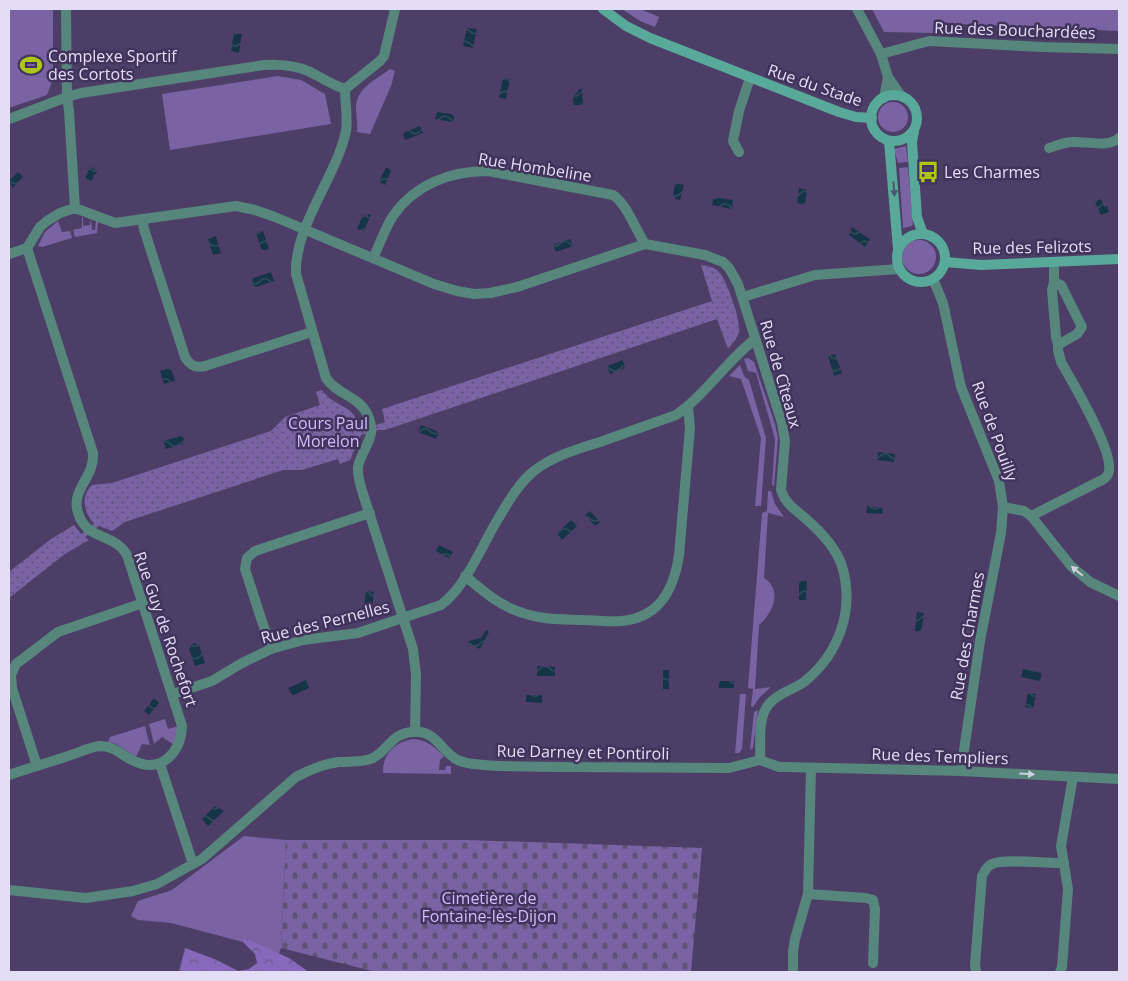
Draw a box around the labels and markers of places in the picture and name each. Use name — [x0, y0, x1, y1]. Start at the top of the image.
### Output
place label: Complexe Sportif des Cortots — [48, 45, 178, 85]
sports icon: Complexe Sportif des Cortots — [18, 52, 44, 78]
bus stop icon: Les Charmes — [915, 159, 941, 185]
place label: Les Charmes — [944, 161, 1040, 183]

